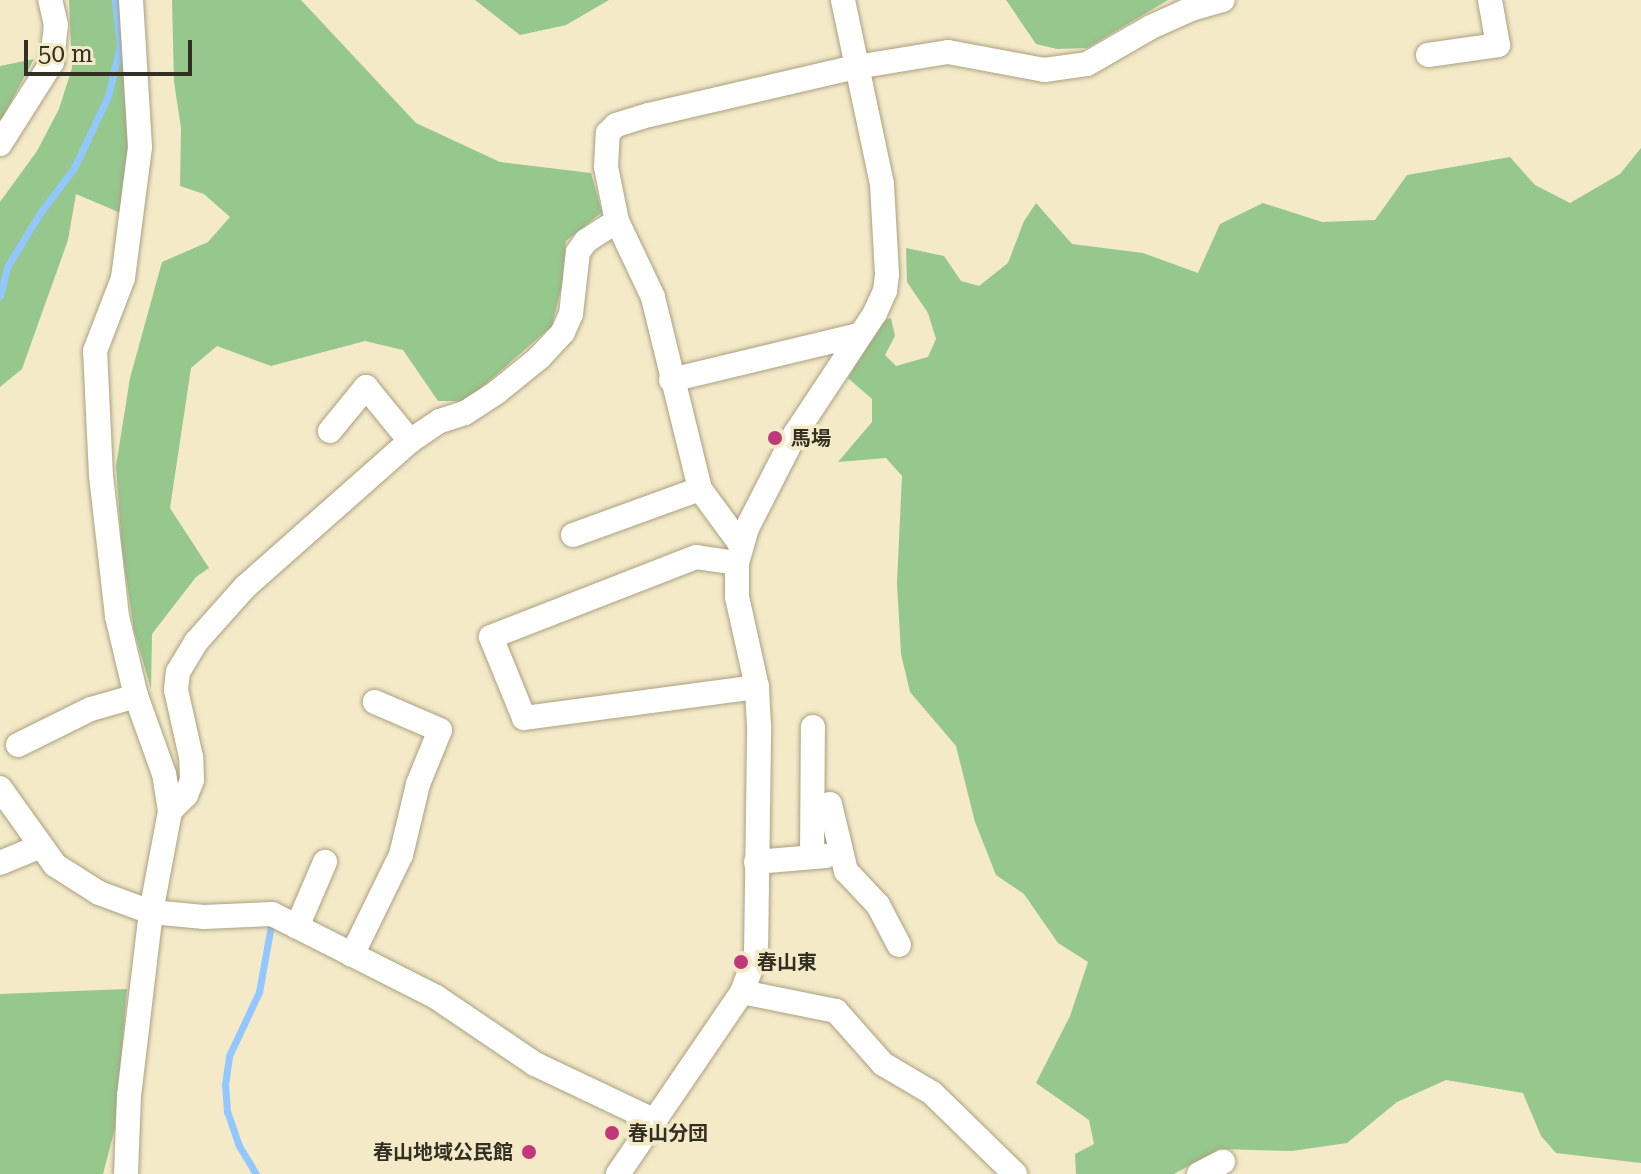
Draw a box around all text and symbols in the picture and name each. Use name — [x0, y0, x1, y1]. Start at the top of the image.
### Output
scale bar — [28, 24, 196, 74]
text: 50 m — [38, 40, 93, 68]
place label: 馬場 — [791, 426, 831, 450]
marker: 馬場 — [766, 429, 784, 447]
place label: 春山東 — [757, 950, 817, 974]
marker: 春山東 — [732, 953, 750, 971]
place label: 春山分団 — [628, 1121, 708, 1145]
marker: 春山分団 — [603, 1124, 621, 1142]
place label: 春山地域公民館 — [373, 1140, 513, 1164]
marker: 春山地域公民館 — [520, 1143, 538, 1161]

